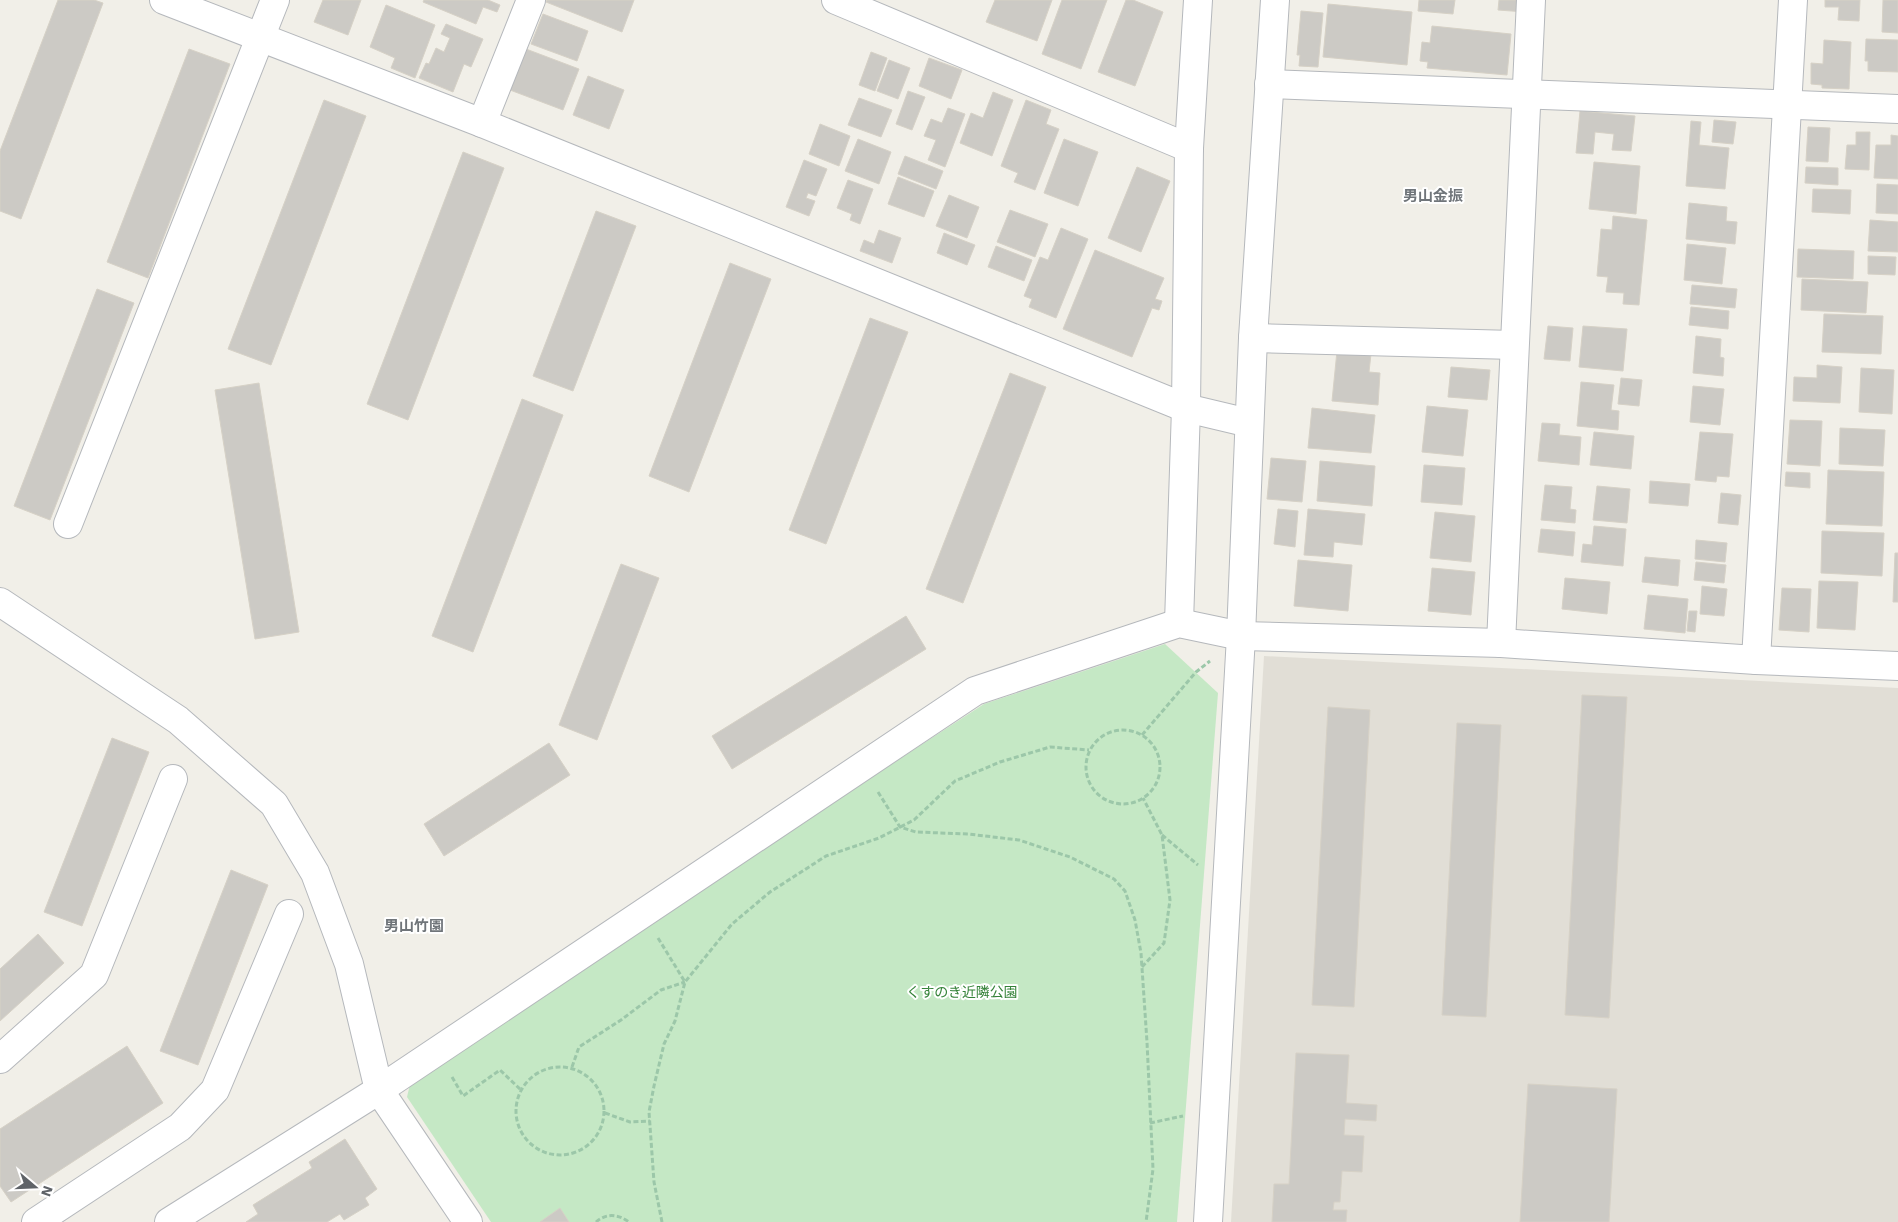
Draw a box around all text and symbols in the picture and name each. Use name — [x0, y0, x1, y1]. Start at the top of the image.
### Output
district label: 男山金振 — [1403, 187, 1463, 205]
district label: 男山竹園 — [384, 917, 444, 935]
park label: くすのき近隣公園 — [906, 984, 1018, 1000]
north arrow — [10, 1162, 60, 1212]
text: N — [38, 1184, 57, 1199]

